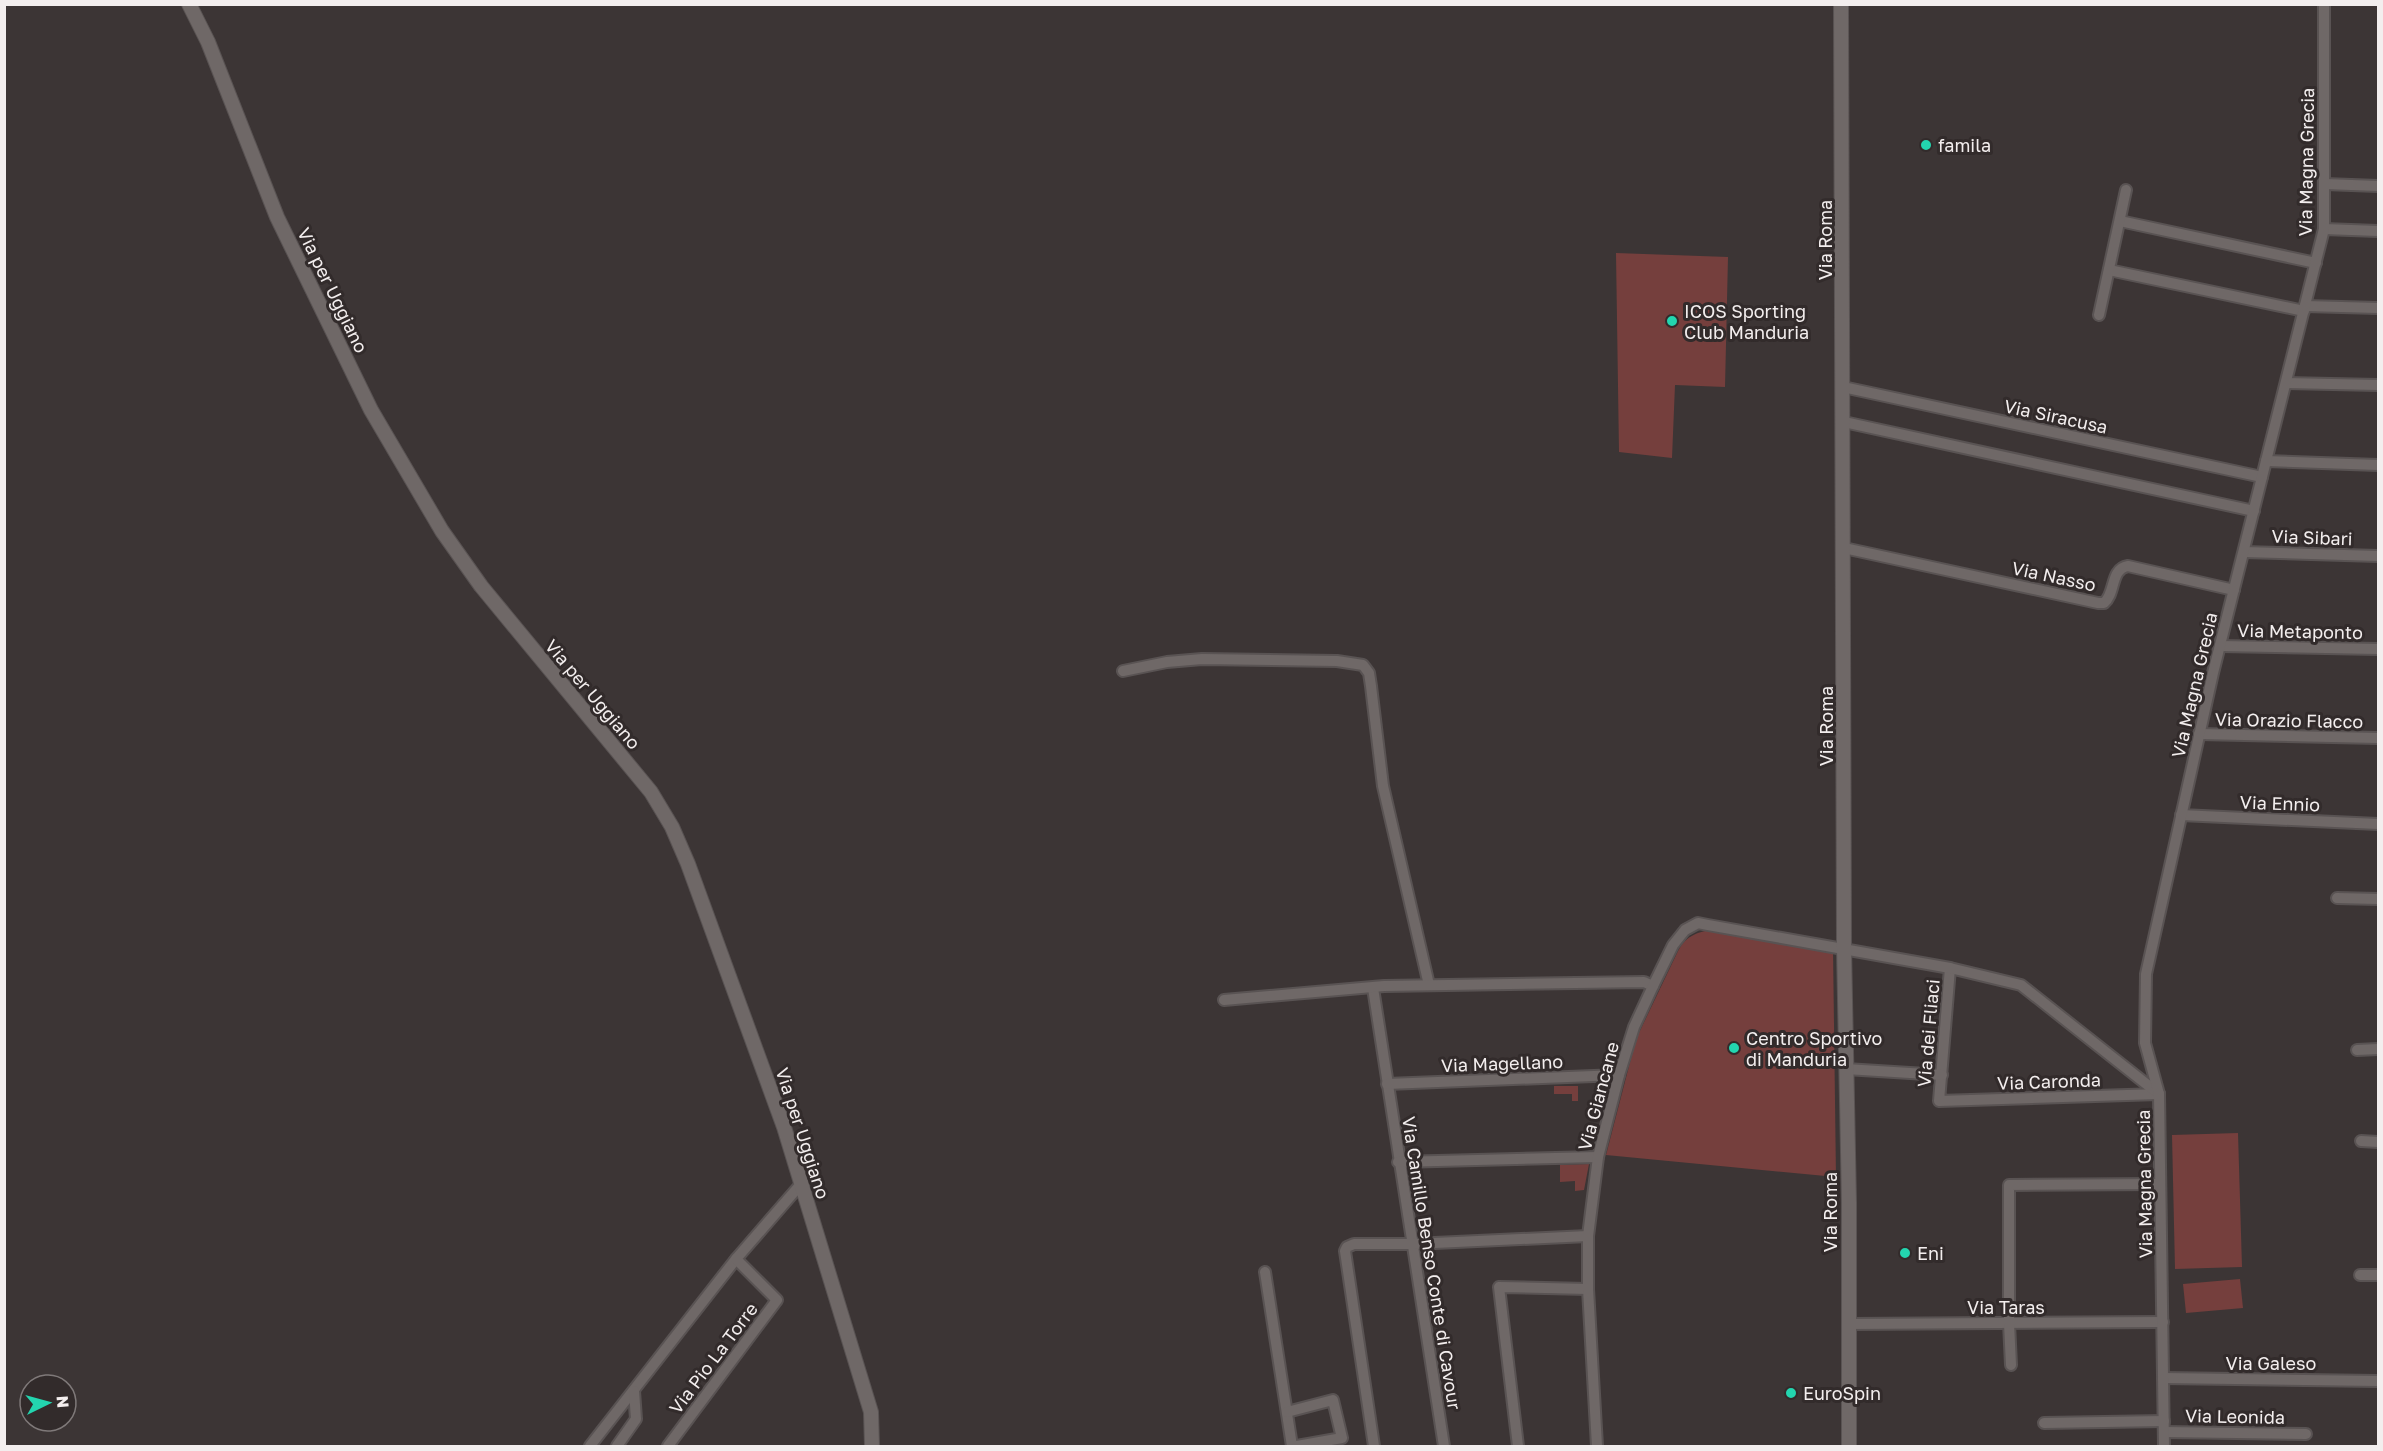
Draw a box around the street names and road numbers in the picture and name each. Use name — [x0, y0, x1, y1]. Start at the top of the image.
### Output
street label: Via Magna Grecia — [2294, 87, 2318, 237]
street label: Via Roma — [1814, 200, 1836, 280]
street label: Via per Uggiano — [293, 224, 373, 356]
street label: Via Siracusa — [2002, 394, 2110, 438]
street label: Via Sibari — [2271, 525, 2353, 549]
street label: Via Nasso — [2010, 556, 2098, 596]
street label: Via Magna Grecia — [2167, 610, 2221, 760]
street label: Via Metaponto — [2237, 619, 2363, 643]
street label: Via per Uggiano — [541, 635, 645, 753]
street label: Via Roma — [1815, 686, 1837, 766]
street label: Via Orazio Flacco — [2215, 708, 2363, 732]
street label: Via Ennio — [2239, 791, 2321, 815]
street label: Via dei Fliaci — [1912, 978, 1944, 1088]
street label: Via Giancane — [1573, 1039, 1623, 1153]
street label: Via Magellano — [1441, 1050, 1563, 1076]
street label: Via per Uggiano — [771, 1065, 835, 1201]
street label: Via Caronda — [1997, 1068, 2101, 1094]
street label: Via Magna Grecia — [2132, 1109, 2156, 1259]
street label: Via Camillo Benso Conte di Cavour — [1398, 1115, 1466, 1411]
street label: Via Roma — [1819, 1172, 1841, 1252]
street label: Via Taras — [1967, 1296, 2045, 1318]
street label: Via Pio La Torre — [664, 1298, 762, 1418]
street label: Via Galeso — [2226, 1352, 2316, 1374]
street label: Via Leonida — [2185, 1404, 2285, 1428]

